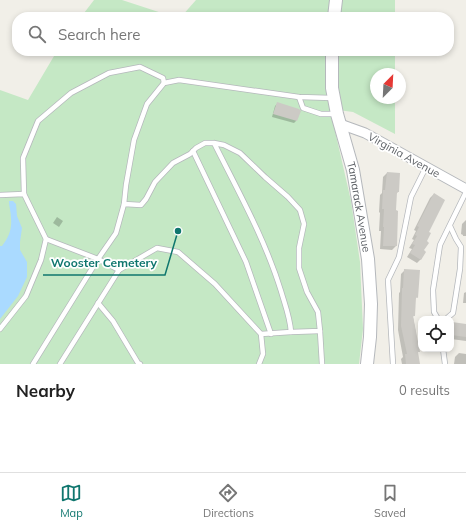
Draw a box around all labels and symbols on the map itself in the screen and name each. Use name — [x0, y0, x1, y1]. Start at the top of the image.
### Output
north arrow — [370, 68, 406, 104]
street label: Virginia Avenue — [365, 129, 443, 181]
street label: Tamarack Avenue — [344, 160, 374, 253]
callout: Wooster Cemetery — [43, 251, 165, 275]
text: Wooster Cemetery — [51, 255, 158, 270]

